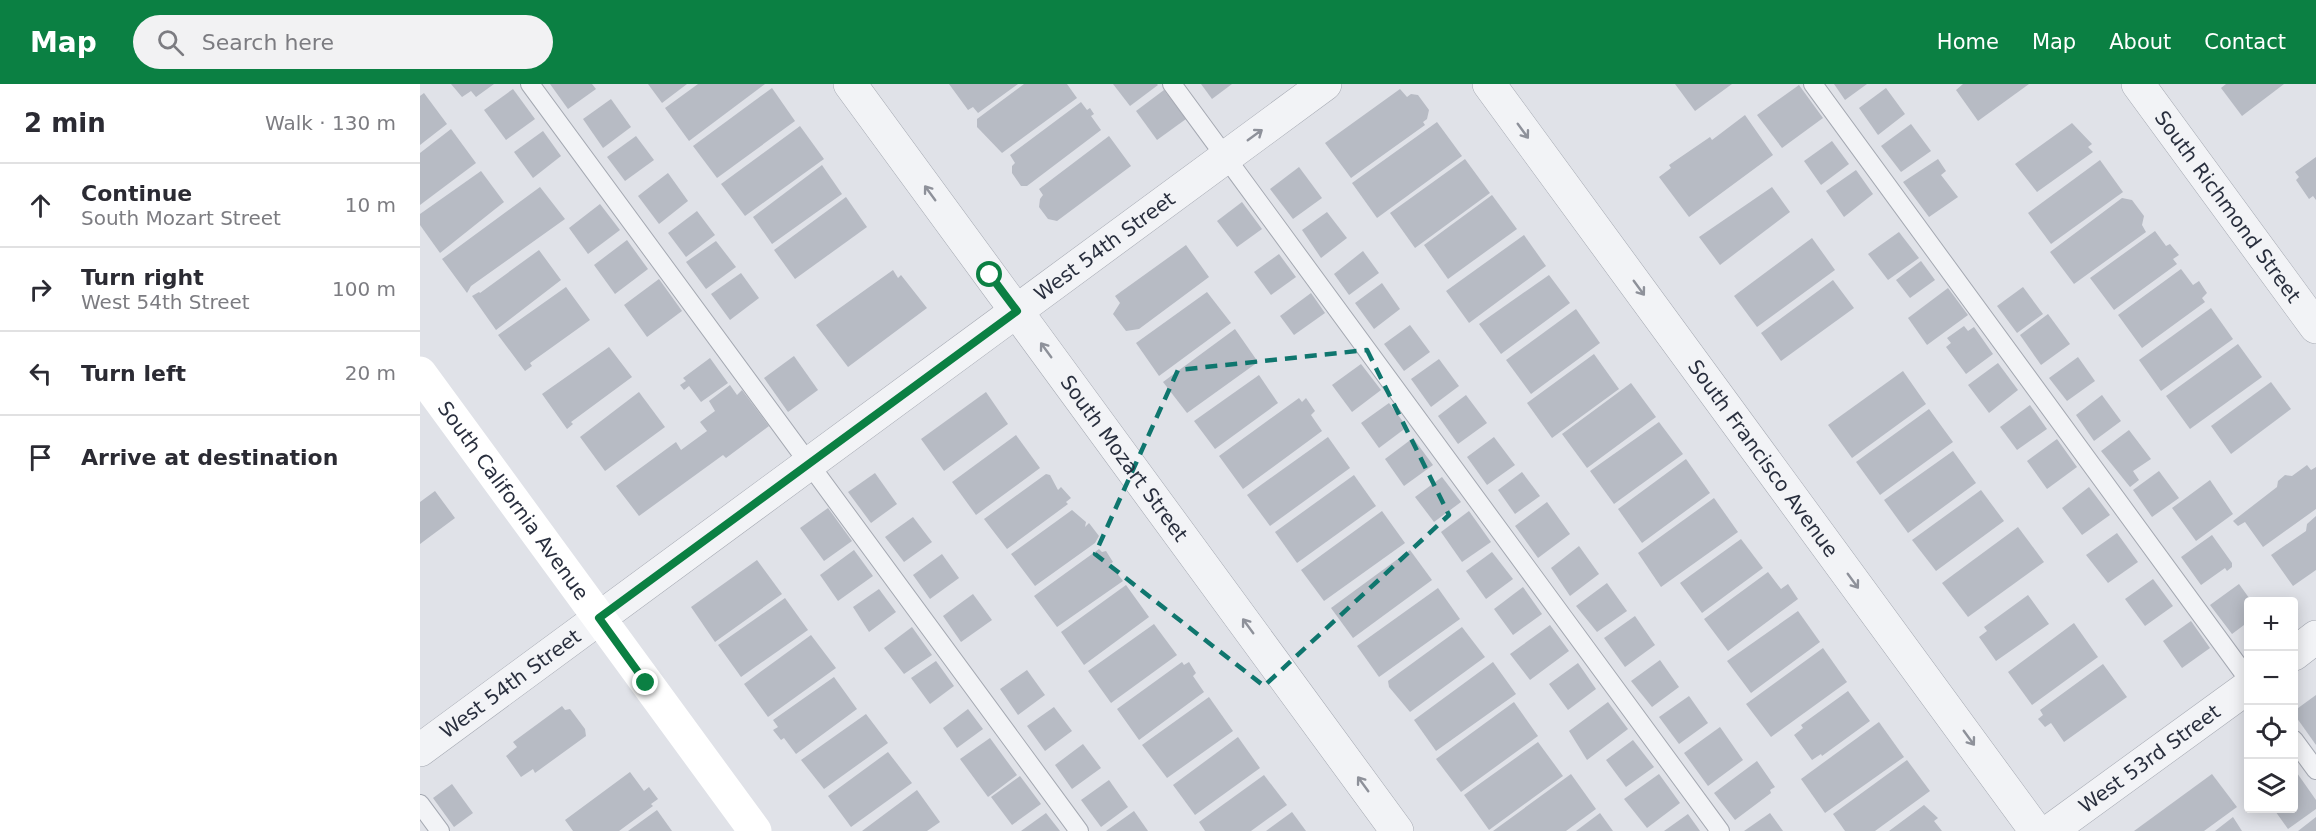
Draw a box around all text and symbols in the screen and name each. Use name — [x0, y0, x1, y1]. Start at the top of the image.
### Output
search box — [133, 15, 553, 69]
text: Map — [30, 26, 97, 59]
icon: search — [154, 26, 187, 59]
text: Search here — [202, 30, 334, 55]
text: Home — [1937, 30, 1999, 54]
text: Map — [2032, 30, 2076, 54]
text: About — [2109, 30, 2171, 54]
text: Contact — [2204, 30, 2286, 54]
street label: South Richmond Street — [2150, 106, 2306, 307]
text: 2 min — [24, 108, 106, 138]
text: Walk · 130 m — [265, 111, 396, 135]
one-way arrow — [1517, 123, 1529, 139]
one-way arrow — [1246, 129, 1262, 142]
text: Continue — [81, 181, 192, 206]
one-way arrow — [924, 186, 936, 202]
street label: West 54th Street — [1030, 186, 1180, 306]
icon: ahead — [24, 189, 57, 222]
text: 10 m — [345, 193, 396, 217]
text: South Mozart Street — [81, 206, 281, 230]
route start — [976, 261, 1002, 287]
text: Turn right — [81, 265, 204, 290]
icon: right — [24, 273, 57, 306]
text: 100 m — [332, 277, 396, 301]
one-way arrow — [1632, 280, 1645, 296]
text: West 54th Street — [81, 290, 250, 314]
one-way arrow — [1039, 343, 1052, 359]
street label: South Francisco Avenue — [1683, 355, 1843, 562]
icon: left — [24, 357, 57, 390]
text: Turn left — [81, 361, 186, 386]
text: 20 m — [345, 361, 396, 385]
street label: South Mozart Street — [1055, 371, 1193, 546]
street label: South California Avenue — [433, 396, 594, 605]
icon: arrive — [24, 441, 57, 474]
text: Arrive at destination — [81, 445, 338, 470]
one-way arrow — [1847, 573, 1860, 589]
map controls — [2244, 597, 2298, 813]
button: + — [2244, 597, 2298, 651]
one-way arrow — [1241, 619, 1254, 635]
street label: West 54th Street — [435, 624, 585, 743]
button: − — [2244, 651, 2298, 705]
route end — [632, 669, 658, 695]
street label: West 53rd Street — [2074, 699, 2225, 818]
button: locate — [2244, 705, 2298, 759]
one-way arrow — [1962, 730, 1975, 746]
button: layers — [2244, 759, 2298, 813]
one-way arrow — [1357, 776, 1369, 792]

